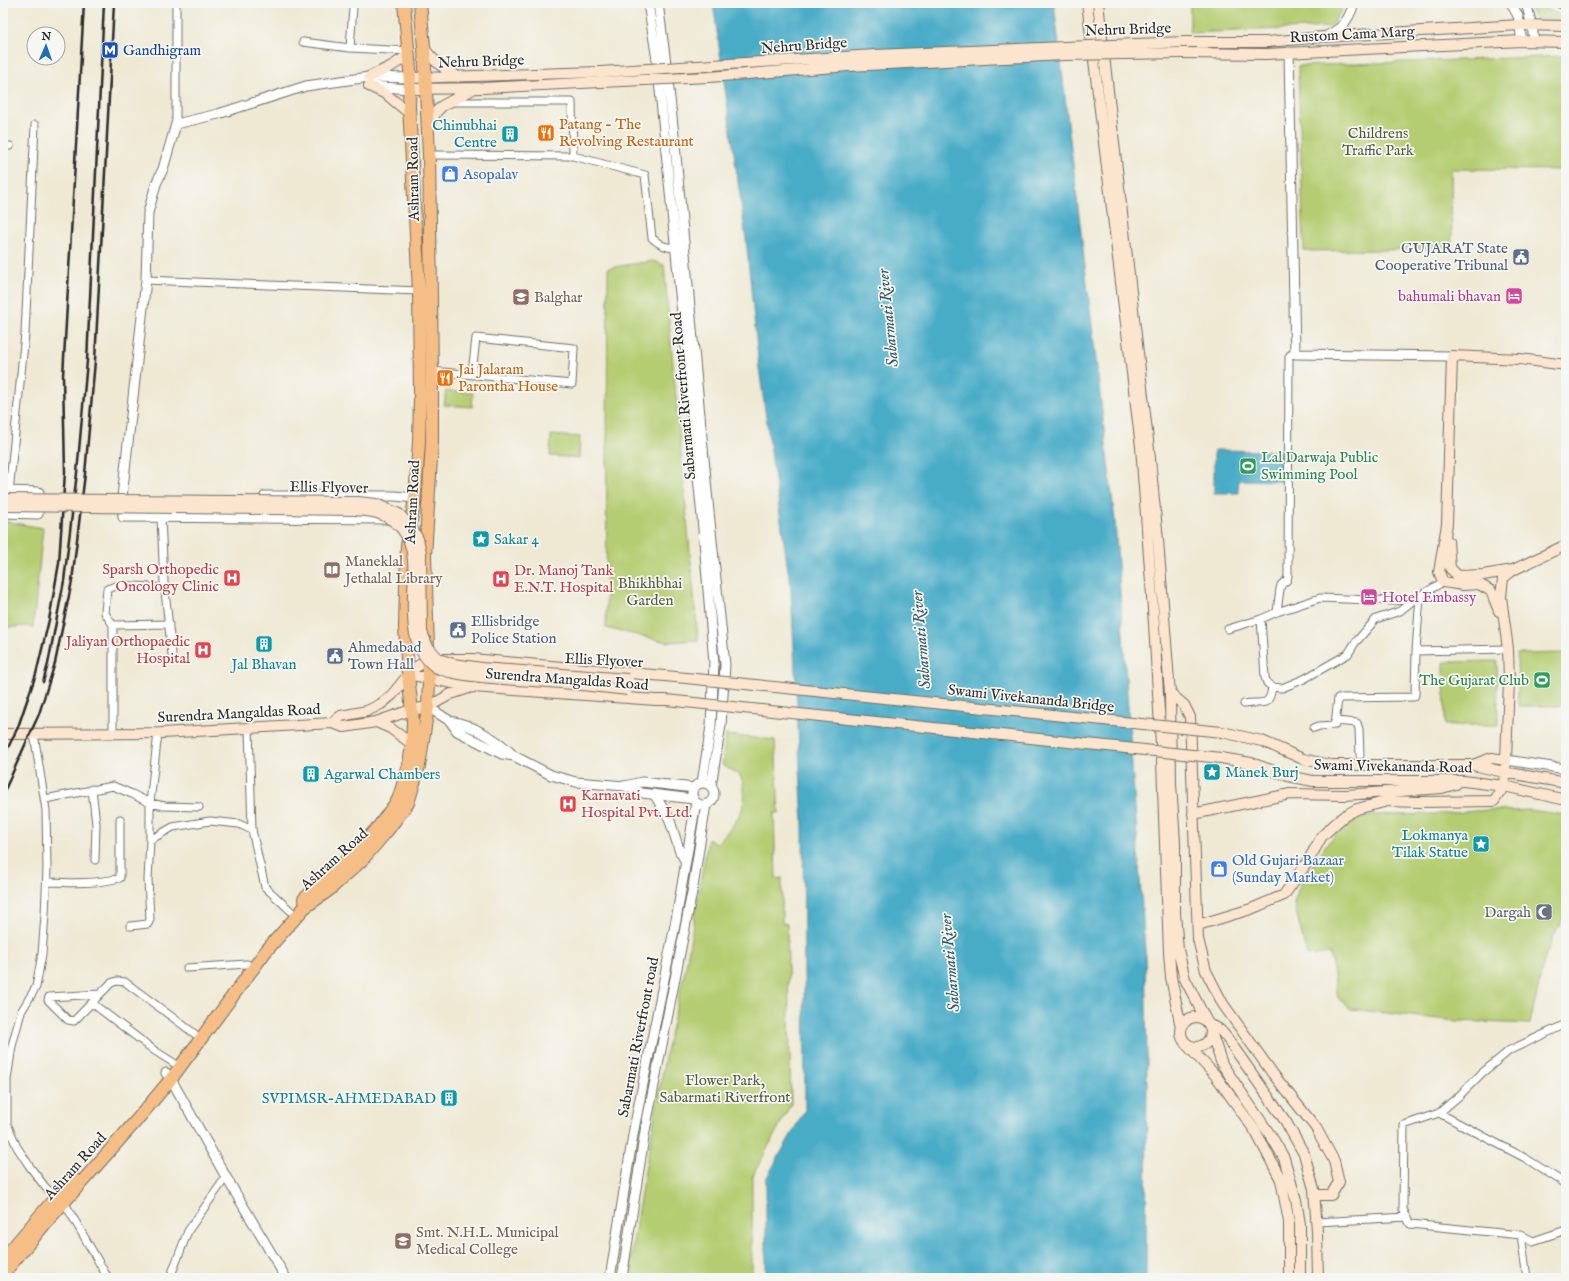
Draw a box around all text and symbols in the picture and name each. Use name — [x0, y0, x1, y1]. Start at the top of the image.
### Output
street label: Nehru Bridge — [1085, 18, 1172, 41]
street label: Rustom Cama Marg — [1289, 22, 1416, 47]
north arrow — [26, 26, 66, 66]
text: N — [40, 30, 52, 44]
street label: Nehru Bridge — [760, 33, 848, 58]
metro station icon: Gandhigram — [100, 40, 120, 60]
place label: Gandhigram — [123, 41, 202, 60]
street label: Nehru Bridge — [438, 50, 525, 73]
place label: Patang - The Revolving Restaurant — [559, 115, 694, 151]
place label: Chinubhai Centre — [432, 116, 497, 152]
restaurant icon: Patang - The Revolving Restaurant — [536, 123, 556, 143]
building icon: Chinubhai Centre — [500, 124, 520, 144]
park label: Childrens Traffic Park — [1342, 124, 1415, 160]
street label: Ashram Road — [403, 136, 424, 222]
shop icon: Asopalav — [440, 164, 460, 184]
place label: Asopalav — [462, 165, 519, 184]
place label: GUJARAT State Cooperative Tribunal — [1375, 239, 1509, 275]
public building icon: GUJARAT State Cooperative Tribunal — [1511, 247, 1531, 267]
water label: Sabarmati River — [874, 266, 904, 368]
hotel icon: bahumali bhavan — [1504, 286, 1524, 306]
school or university icon: Balghar — [511, 287, 531, 307]
place label: bahumali bhavan — [1398, 287, 1501, 306]
place label: Balghar — [534, 288, 583, 307]
street label: Sabarmati Riverfront Road — [667, 310, 700, 481]
place label: Jai Jalaram Parontha House — [456, 360, 558, 396]
restaurant icon: Jai Jalaram Parontha House — [435, 368, 455, 388]
place label: Lal Darwaja Public Swimming Pool — [1261, 448, 1378, 484]
sports icon: Lal Darwaja Public Swimming Pool — [1238, 456, 1258, 476]
street label: Ashram Road — [401, 459, 424, 546]
street label: Ellis Flyover — [290, 477, 369, 498]
place icon: Sakar 4 — [471, 529, 491, 549]
place label: Sakar 4 — [494, 530, 539, 549]
place label: Maneklal Jethalal Library — [343, 552, 443, 588]
place label: Sparsh Orthopedic Oncology Clinic — [102, 560, 219, 596]
library icon: Maneklal Jethalal Library — [322, 560, 342, 580]
place label: Dr. Manoj Tank E.N.T. Hospital — [514, 561, 615, 597]
hospital icon: Sparsh Orthopedic Oncology Clinic — [222, 568, 242, 588]
hospital icon: Dr. Manoj Tank E.N.T. Hospital — [491, 569, 511, 589]
park label: Bhikhbhai Garden — [618, 574, 682, 610]
hotel icon: Hotel Embassy — [1359, 587, 1379, 607]
water label: Sabarmati River — [908, 588, 936, 690]
place label: Hotel Embassy — [1382, 588, 1477, 607]
place label: Ellisbridge Police Station — [471, 612, 557, 648]
public building icon: Ellisbridge Police Station — [448, 620, 468, 640]
place label: Jaliyan Orthopaedic Hospital — [64, 632, 191, 668]
building icon: Jal Bhavan — [254, 634, 274, 654]
place label: Ahmedabad Town Hall — [347, 638, 423, 674]
hospital icon: Jaliyan Orthopaedic Hospital — [193, 640, 213, 660]
public building icon: Ahmedabad Town Hall — [325, 646, 345, 666]
street label: Ellis Flyover — [564, 649, 644, 672]
place label: Jal Bhavan — [230, 655, 296, 674]
street label: Surendra Mangaldas Road — [485, 664, 650, 695]
sports icon: The Gujarat Club — [1532, 670, 1552, 690]
place label: The Gujarat Club — [1419, 671, 1529, 690]
street label: Swami Vivekananda Bridge — [947, 680, 1115, 717]
street label: Surendra Mangaldas Road — [157, 700, 322, 727]
street label: Swami Vivekananda Road — [1314, 756, 1473, 777]
place icon: Manek Burj — [1202, 762, 1222, 782]
place label: Manek Burj — [1225, 763, 1299, 782]
building icon: Agarwal Chambers — [301, 764, 321, 784]
place label: Agarwal Chambers — [323, 765, 440, 784]
place label: Karnavati Hospital Pvt. Ltd. — [581, 786, 692, 822]
hospital icon: Karnavati Hospital Pvt. Ltd. — [558, 794, 578, 814]
street label: Ashram Road — [296, 823, 373, 895]
place label: Lokmanya Tilak Statue — [1392, 826, 1469, 862]
place icon: Lokmanya Tilak Statue — [1471, 834, 1491, 854]
place label: Old Gujari Bazaar (Sunday Market) — [1232, 851, 1345, 887]
shop icon: Old Gujari Bazaar (Sunday Market) — [1209, 859, 1229, 879]
mosque icon: Dargah — [1534, 902, 1554, 922]
place label: Dargah — [1484, 903, 1531, 922]
water label: Sabarmati River — [937, 911, 965, 1013]
street label: Sabarmati Riverfront road — [614, 955, 663, 1119]
park label: Flower Park, Sabarmati Riverfront — [659, 1071, 791, 1107]
building icon: SVPIMSR-AHMEDABAD — [439, 1088, 459, 1108]
place label: SVPIMSR-AHMEDABAD — [262, 1089, 436, 1108]
street label: Ashram Road — [39, 1128, 111, 1205]
place label: Smt. N.H.L. Municipal Medical College — [416, 1223, 560, 1259]
school or university icon: Smt. N.H.L. Municipal Medical College — [393, 1231, 413, 1251]

